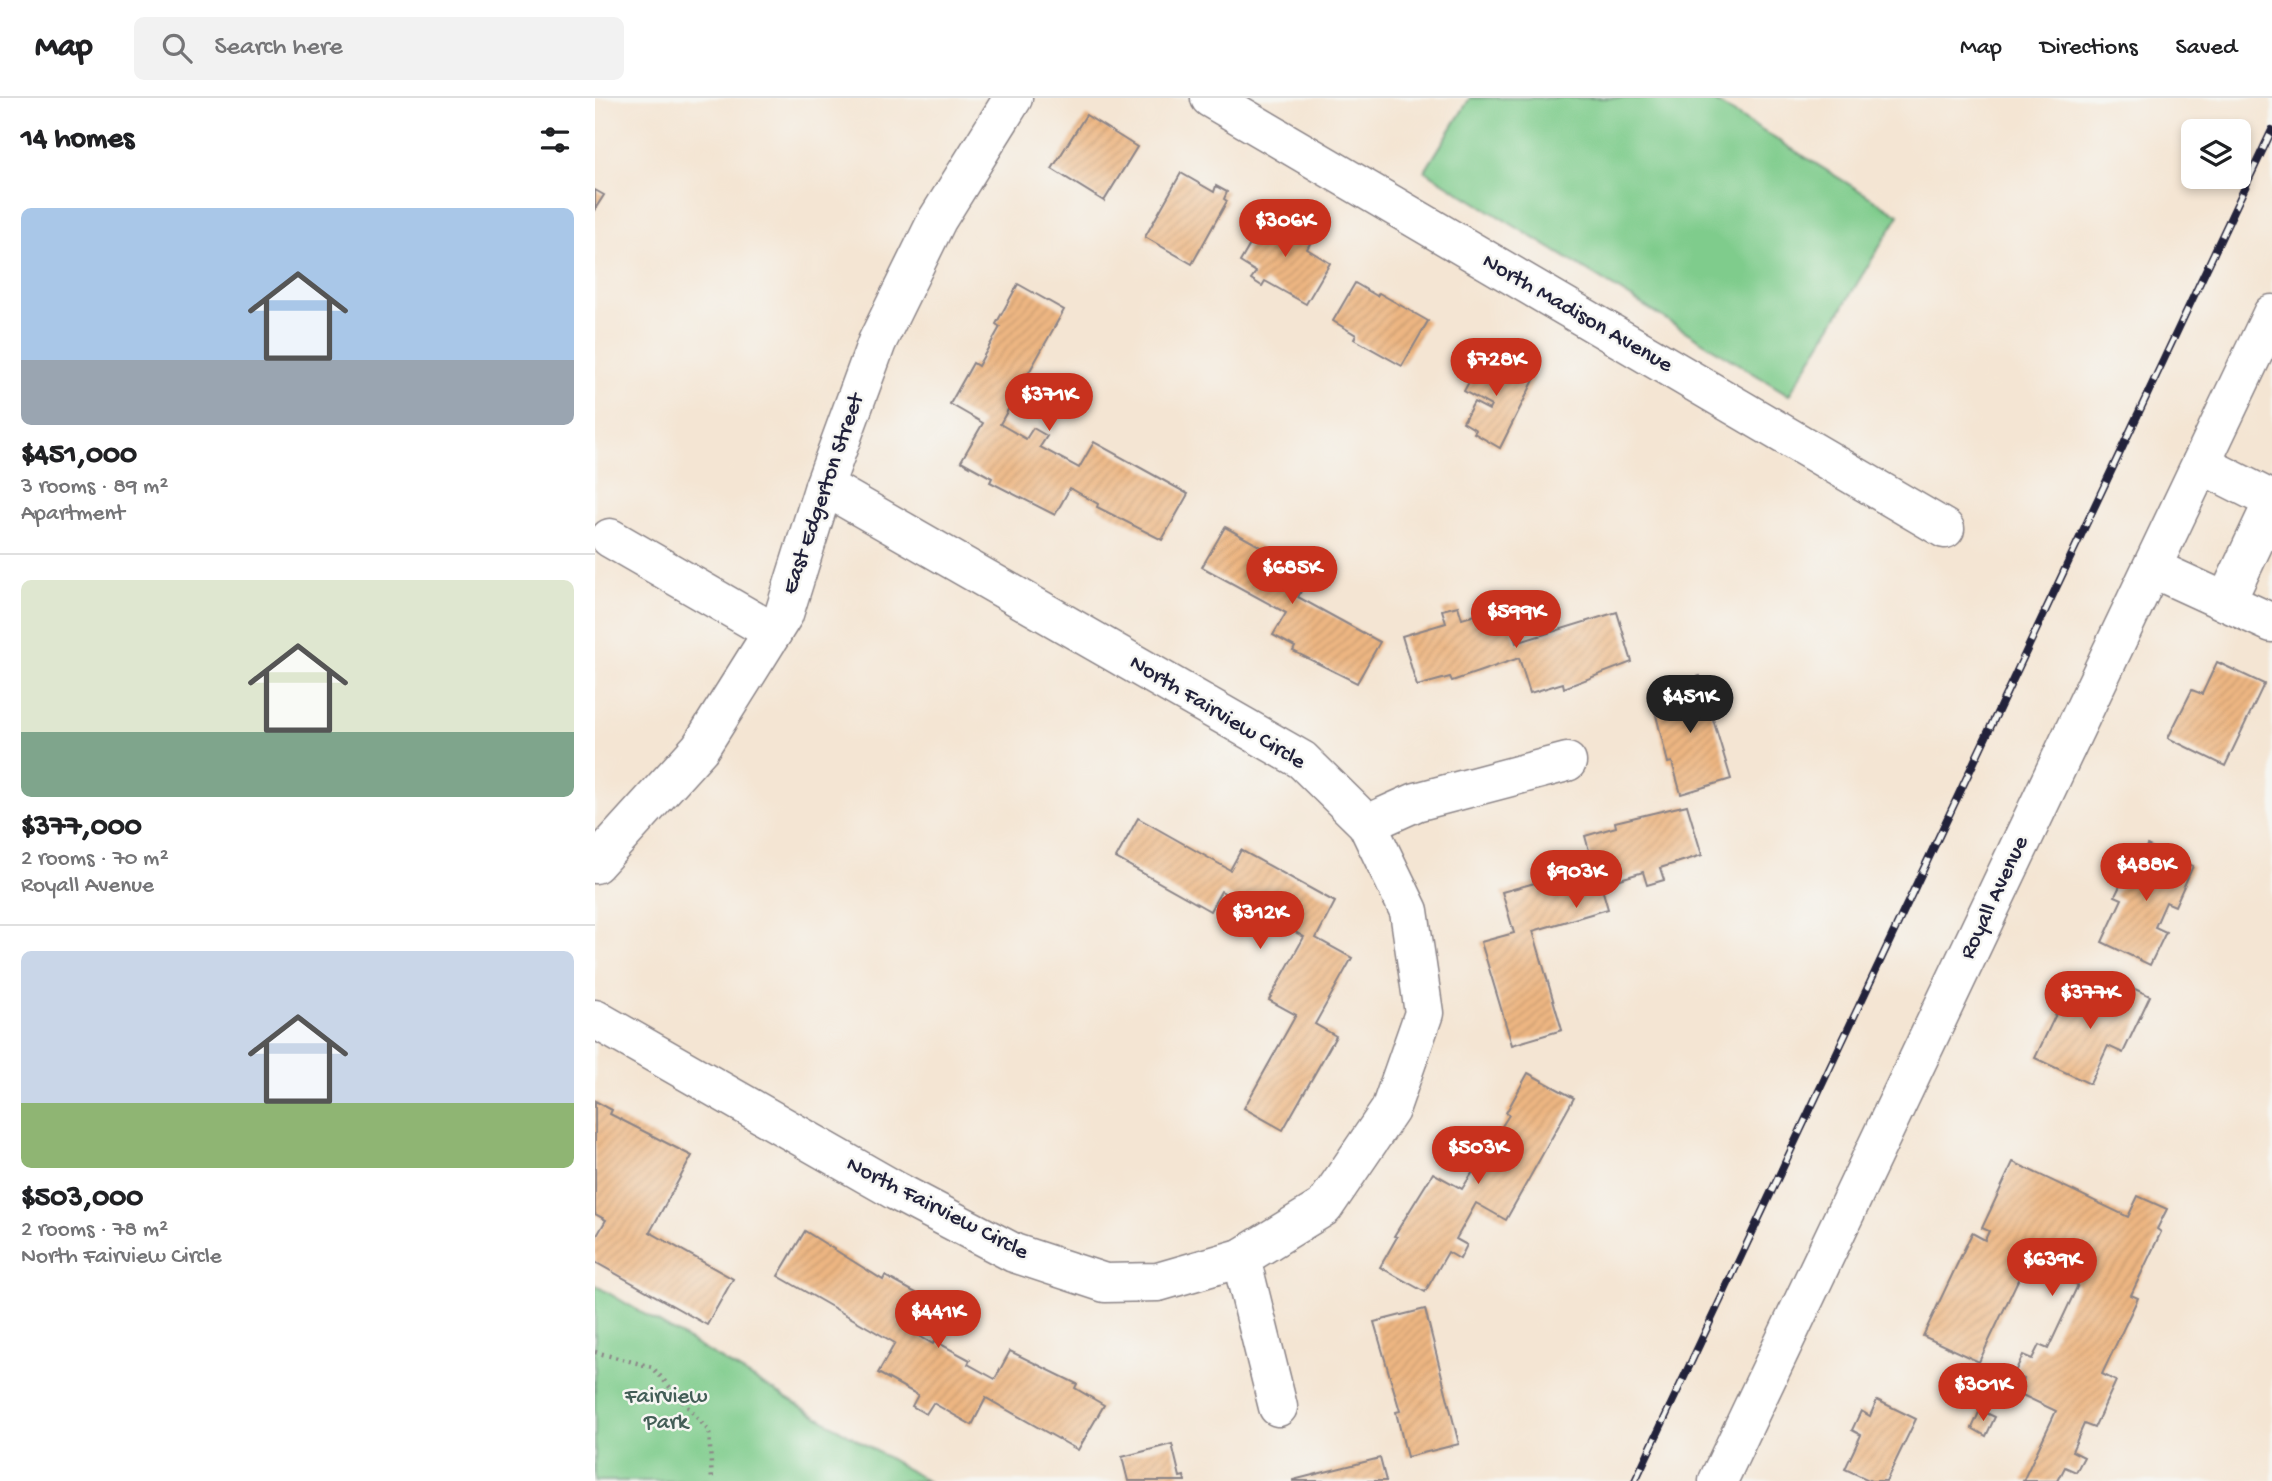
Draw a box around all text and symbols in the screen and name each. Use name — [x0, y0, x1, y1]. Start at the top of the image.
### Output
search box — [134, 17, 624, 80]
text: Map — [35, 29, 92, 67]
icon: search — [158, 29, 196, 67]
text: Search here — [214, 33, 343, 64]
text: Map — [1960, 34, 2002, 63]
text: Directions — [2040, 34, 2138, 63]
text: Saved — [2176, 34, 2237, 63]
map controls — [2181, 119, 2251, 189]
button: layers — [2181, 119, 2251, 189]
icon: filters — [536, 121, 574, 159]
text: 14 homes — [21, 123, 134, 158]
pin: $306K — [1236, 200, 1334, 259]
text: $306K — [1255, 208, 1315, 235]
street label: North Madison Avenue — [1477, 248, 1678, 380]
icon: home — [235, 253, 361, 379]
pin: $728K — [1447, 338, 1545, 398]
text: $728K — [1467, 347, 1525, 374]
pin: $371K — [1000, 374, 1098, 433]
text: $371K — [1021, 382, 1077, 409]
street label: East Edgerton Street — [777, 389, 872, 598]
text: $451,000 — [21, 439, 137, 474]
text: 3 rooms · 89 m² — [21, 474, 168, 501]
text: Apartment — [21, 501, 125, 528]
pin: $685K — [1243, 546, 1341, 606]
text: $685K — [1262, 555, 1322, 582]
pin: $599K — [1467, 590, 1565, 650]
text: $599K — [1487, 599, 1545, 626]
icon: home — [235, 625, 361, 751]
street label: North Fairview Circle — [1124, 650, 1311, 777]
pin: $451K — [1641, 676, 1739, 735]
text: $451K — [1662, 684, 1718, 711]
text: $377,000 — [21, 811, 142, 846]
street label: Royall Avenue — [1955, 831, 2036, 964]
pin: $488K — [2097, 844, 2195, 903]
text: 2 rooms · 70 m² — [21, 846, 169, 873]
pin: $903K — [1527, 850, 1625, 910]
text: $488K — [2116, 852, 2176, 879]
text: $903K — [1546, 859, 1606, 886]
text: Royall Avenue — [21, 873, 154, 900]
pin: $312K — [1211, 892, 1309, 951]
text: $312K — [1232, 900, 1288, 927]
pin: $377K — [2041, 972, 2139, 1031]
text: $377K — [2061, 980, 2119, 1007]
icon: home — [235, 996, 361, 1122]
pin: $503K — [1429, 1126, 1527, 1186]
text: $503K — [1448, 1135, 1508, 1162]
street label: North Fairview Circle — [842, 1151, 1033, 1267]
text: $503,000 — [21, 1182, 143, 1217]
text: 2 rooms · 78 m² — [21, 1217, 168, 1244]
pin: $639K — [2003, 1238, 2101, 1298]
text: North Fairview Circle — [21, 1244, 222, 1271]
text: $639K — [2023, 1247, 2081, 1274]
pin: $441K — [889, 1290, 987, 1350]
text: $441K — [911, 1299, 965, 1326]
pin: $301K — [1934, 1364, 2032, 1423]
text: $301K — [1954, 1372, 2012, 1399]
park label: Fairview Park — [624, 1384, 707, 1437]

